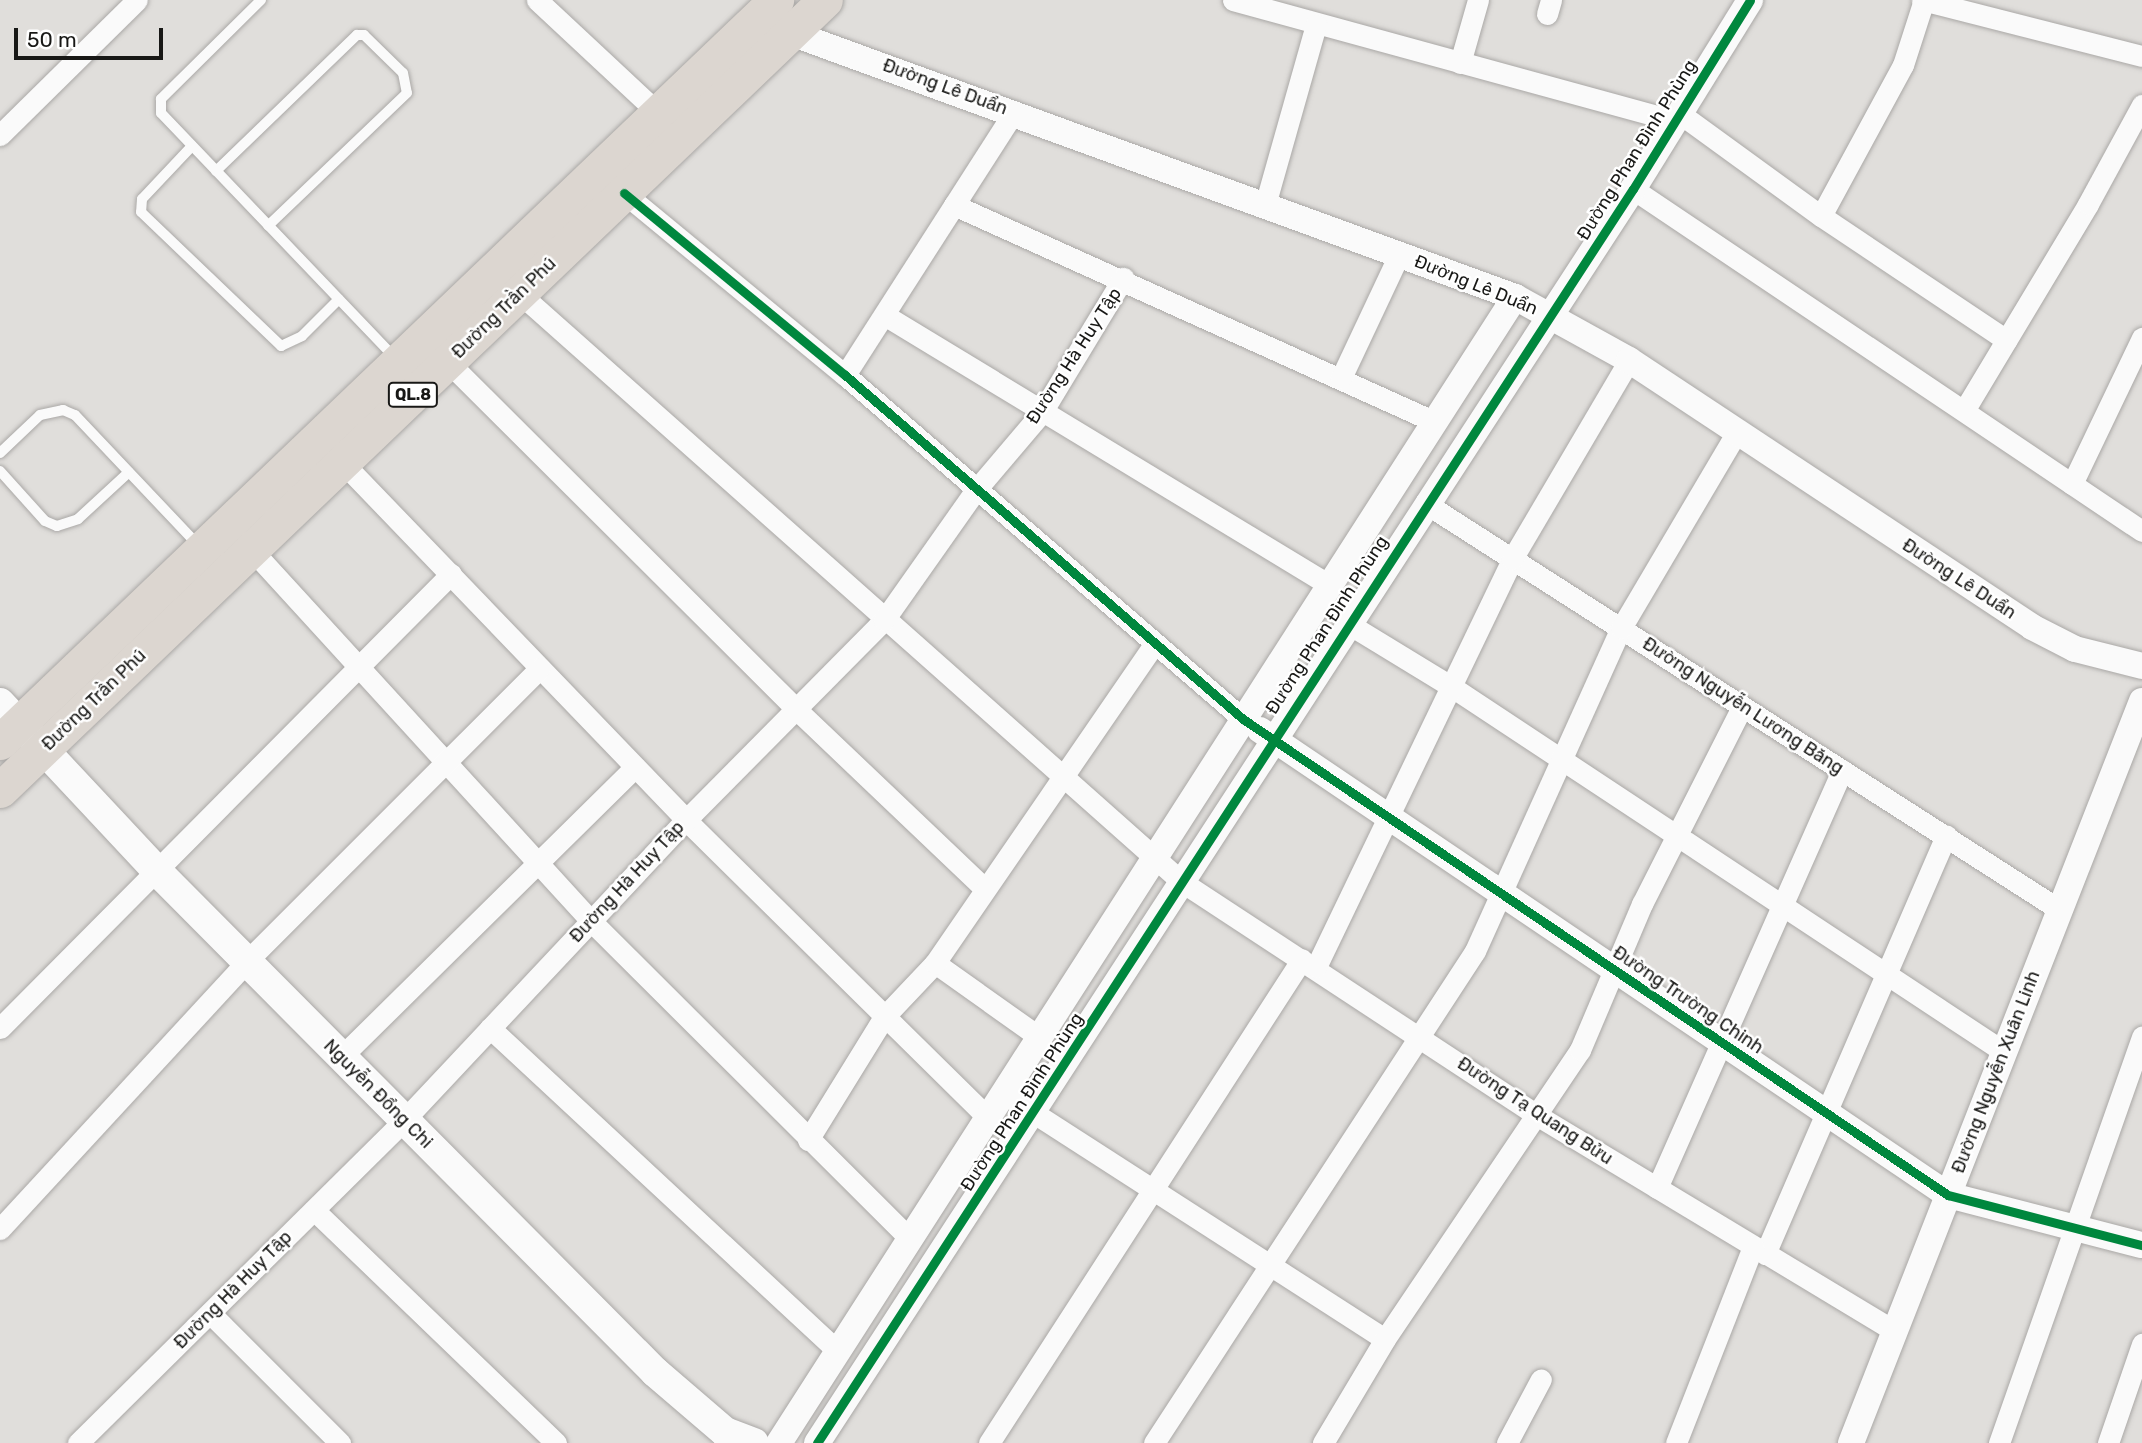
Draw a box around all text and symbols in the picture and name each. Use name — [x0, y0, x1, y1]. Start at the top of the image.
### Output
scale bar — [18, 14, 166, 58]
text: 50 m — [27, 27, 77, 52]
street label: Đường Lê Duẩn — [880, 54, 1010, 120]
street label: Đường Phan Đình Phùng — [1573, 56, 1701, 244]
street label: Đường Lê Duẩn — [1411, 250, 1541, 320]
street label: Đường Trần Phú — [447, 253, 561, 363]
street label: Đường Hà Huy Tập — [1022, 283, 1126, 429]
road number: QL.8 — [387, 382, 439, 408]
street label: Đường Phan Đình Phùng — [1261, 532, 1393, 718]
street label: Đường Lê Duẩn — [1898, 534, 2020, 624]
street label: Đường Nguyễn Lương Băng — [1638, 633, 1848, 779]
street label: Đường Trần Phú — [37, 645, 151, 755]
street label: Đường Hà Huy Tập — [565, 817, 689, 947]
street label: Đường Trường Chinh — [1608, 941, 1768, 1059]
street label: Đường Nguyễn Xuân Linh — [1947, 968, 2045, 1176]
street label: Đường Phan Đình Phùng — [956, 1009, 1088, 1195]
street label: Nguyễn Đổng Chi — [319, 1035, 437, 1153]
street label: Đường Tạ Quang Bửu — [1453, 1053, 1617, 1169]
street label: Đường Hà Huy Tập — [169, 1226, 297, 1354]

